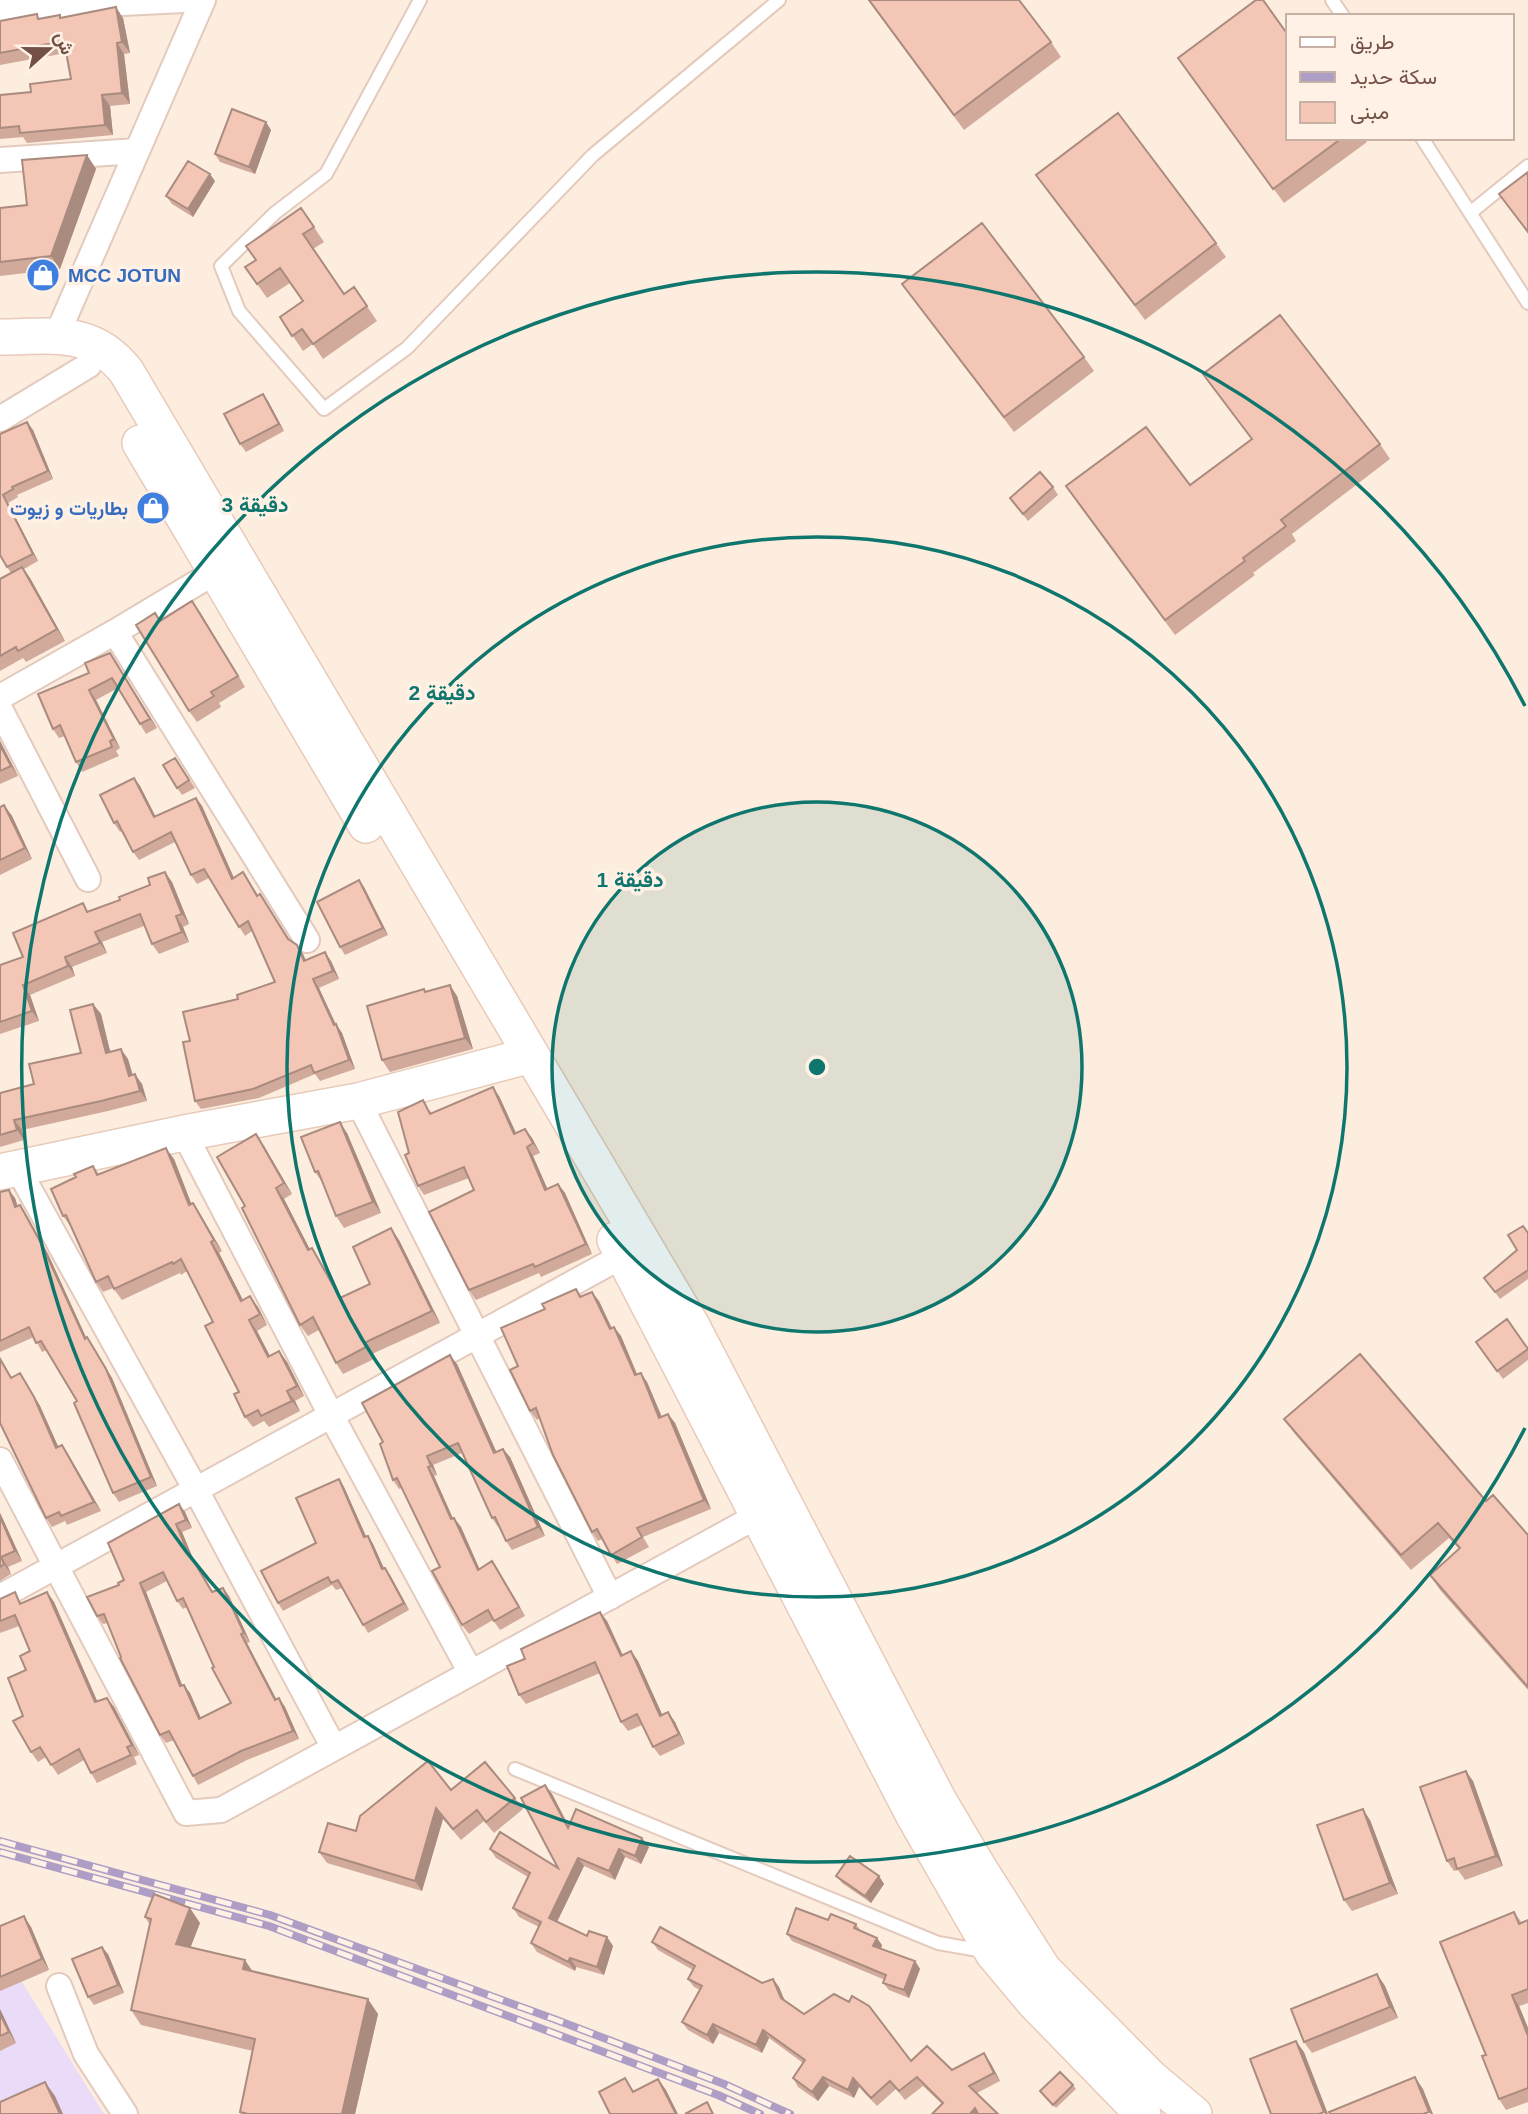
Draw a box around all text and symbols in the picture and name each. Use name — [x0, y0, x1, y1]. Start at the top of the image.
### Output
north arrow — [14, 14, 84, 84]
legend — [1286, 14, 1514, 140]
text: ش — [50, 29, 78, 58]
text: طريق — [1350, 30, 1395, 55]
text: سكة حديد — [1350, 65, 1437, 89]
text: مبنى — [1350, 100, 1389, 124]
shop icon: MCC JOTUN — [24, 256, 62, 294]
place label: MCC JOTUN — [68, 265, 181, 286]
shop icon: بطاريات و زيوت — [134, 489, 172, 527]
text: 3 دقيقة — [221, 493, 289, 517]
place label: بطاريات و زيوت — [10, 498, 128, 521]
text: 2 دقيقة — [408, 681, 476, 705]
text: 1 دقيقة — [596, 868, 664, 892]
centre of rings — [805, 1055, 829, 1079]

